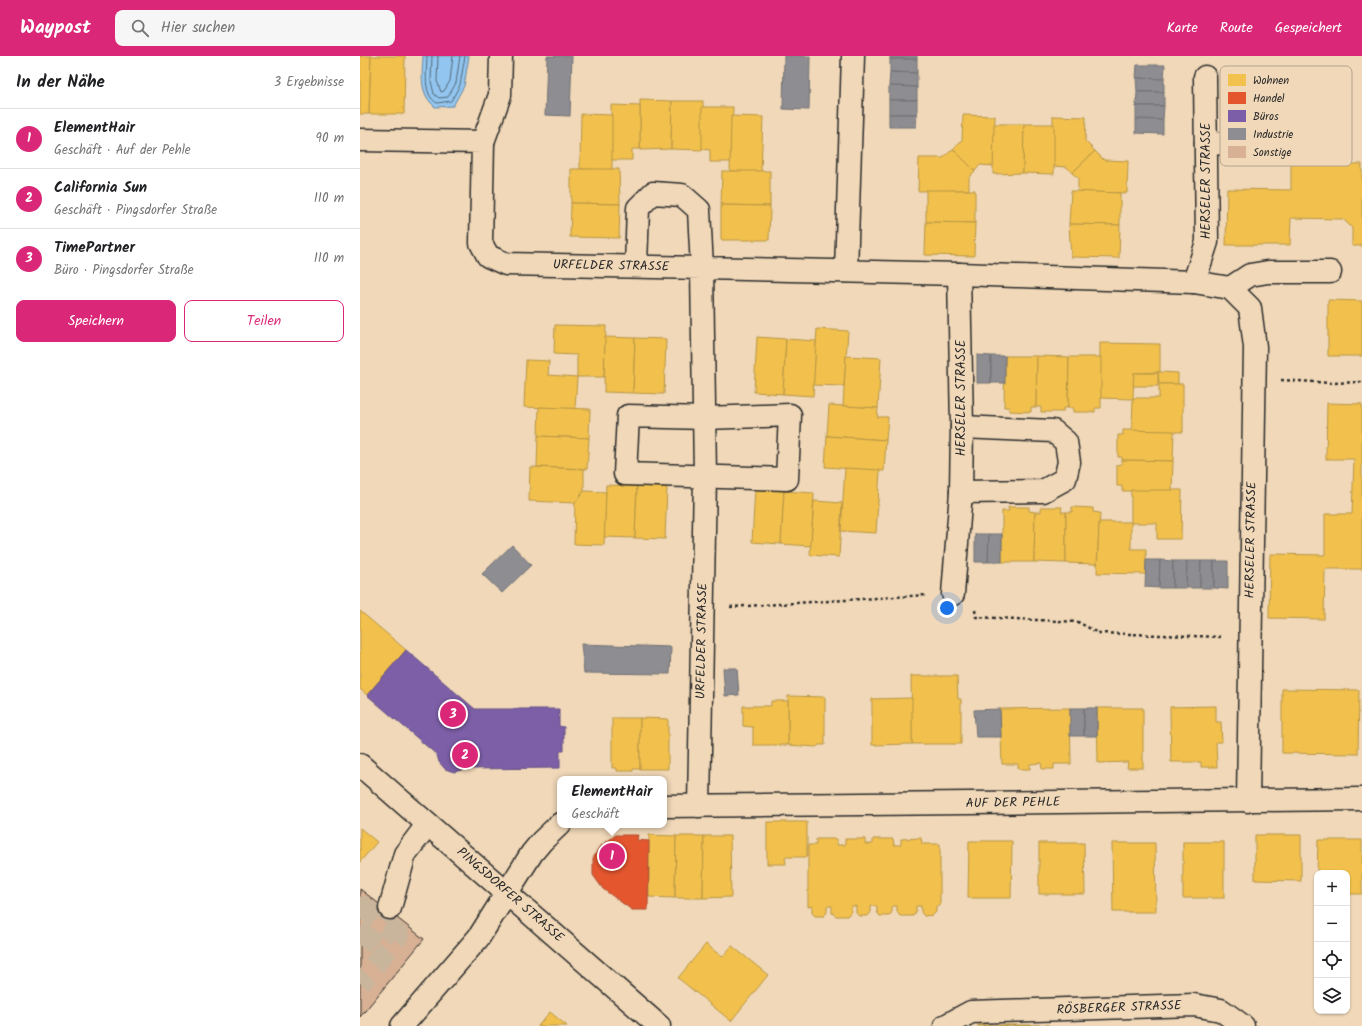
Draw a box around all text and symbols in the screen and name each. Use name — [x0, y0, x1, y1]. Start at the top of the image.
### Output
search box — [115, 10, 395, 46]
text: Waypost — [20, 13, 91, 43]
text: Hier suchen — [161, 16, 235, 40]
icon: search — [129, 17, 151, 39]
text: Karte — [1167, 17, 1198, 39]
text: Route — [1220, 17, 1253, 39]
text: Gespeichert — [1275, 17, 1342, 39]
legend — [1220, 66, 1352, 166]
text: In der Nähe — [16, 69, 105, 96]
text: 3 Ergebnisse — [274, 72, 344, 93]
text: Wohnen — [1253, 72, 1289, 90]
text: Handel — [1253, 90, 1285, 108]
text: Büros — [1253, 108, 1279, 126]
text: ElementHair — [54, 116, 135, 140]
street label: HERSELER STRASSE — [1196, 122, 1217, 239]
text: Industrie — [1253, 126, 1293, 144]
text: 1 — [27, 128, 31, 149]
text: 90 m — [316, 128, 344, 149]
text: Geschäft · Auf der Pehle — [54, 140, 191, 161]
text: Sonstige — [1253, 144, 1291, 162]
text: California Sun — [54, 176, 147, 200]
text: 2 — [25, 188, 33, 209]
text: 110 m — [314, 188, 344, 209]
text: Geschäft · Pingsdorfer Straße — [54, 200, 217, 221]
text: TimePartner — [54, 236, 135, 260]
text: 3 — [25, 248, 33, 269]
text: 110 m — [314, 248, 344, 269]
street label: URFELDER STRASSE — [553, 254, 670, 278]
text: Büro · Pingsdorfer Straße — [54, 260, 194, 281]
button: Speichern — [16, 300, 176, 342]
button: Teilen — [184, 300, 344, 342]
street label: HERSELER STRASSE — [951, 339, 972, 456]
street label: HERSELER STRASSE — [1239, 481, 1263, 599]
street label: URFELDER STRASSE — [690, 582, 714, 699]
your location — [937, 598, 957, 618]
pin: 3 — [440, 699, 466, 729]
pin: 2 — [452, 740, 478, 770]
popup — [557, 776, 667, 828]
text: ElementHair — [571, 780, 653, 804]
street label: AUF DER PEHLE — [966, 792, 1061, 814]
text: Geschäft — [571, 804, 620, 825]
pin: 1 — [599, 841, 625, 871]
street label: PINGSDORFER STRASSE — [452, 842, 569, 948]
map controls — [1314, 870, 1350, 1014]
button: + — [1314, 870, 1350, 906]
button: − — [1314, 906, 1350, 942]
button: locate — [1314, 942, 1350, 978]
button: layers — [1314, 978, 1350, 1014]
street label: RÖSBERGER STRASSE — [1056, 995, 1182, 1021]

